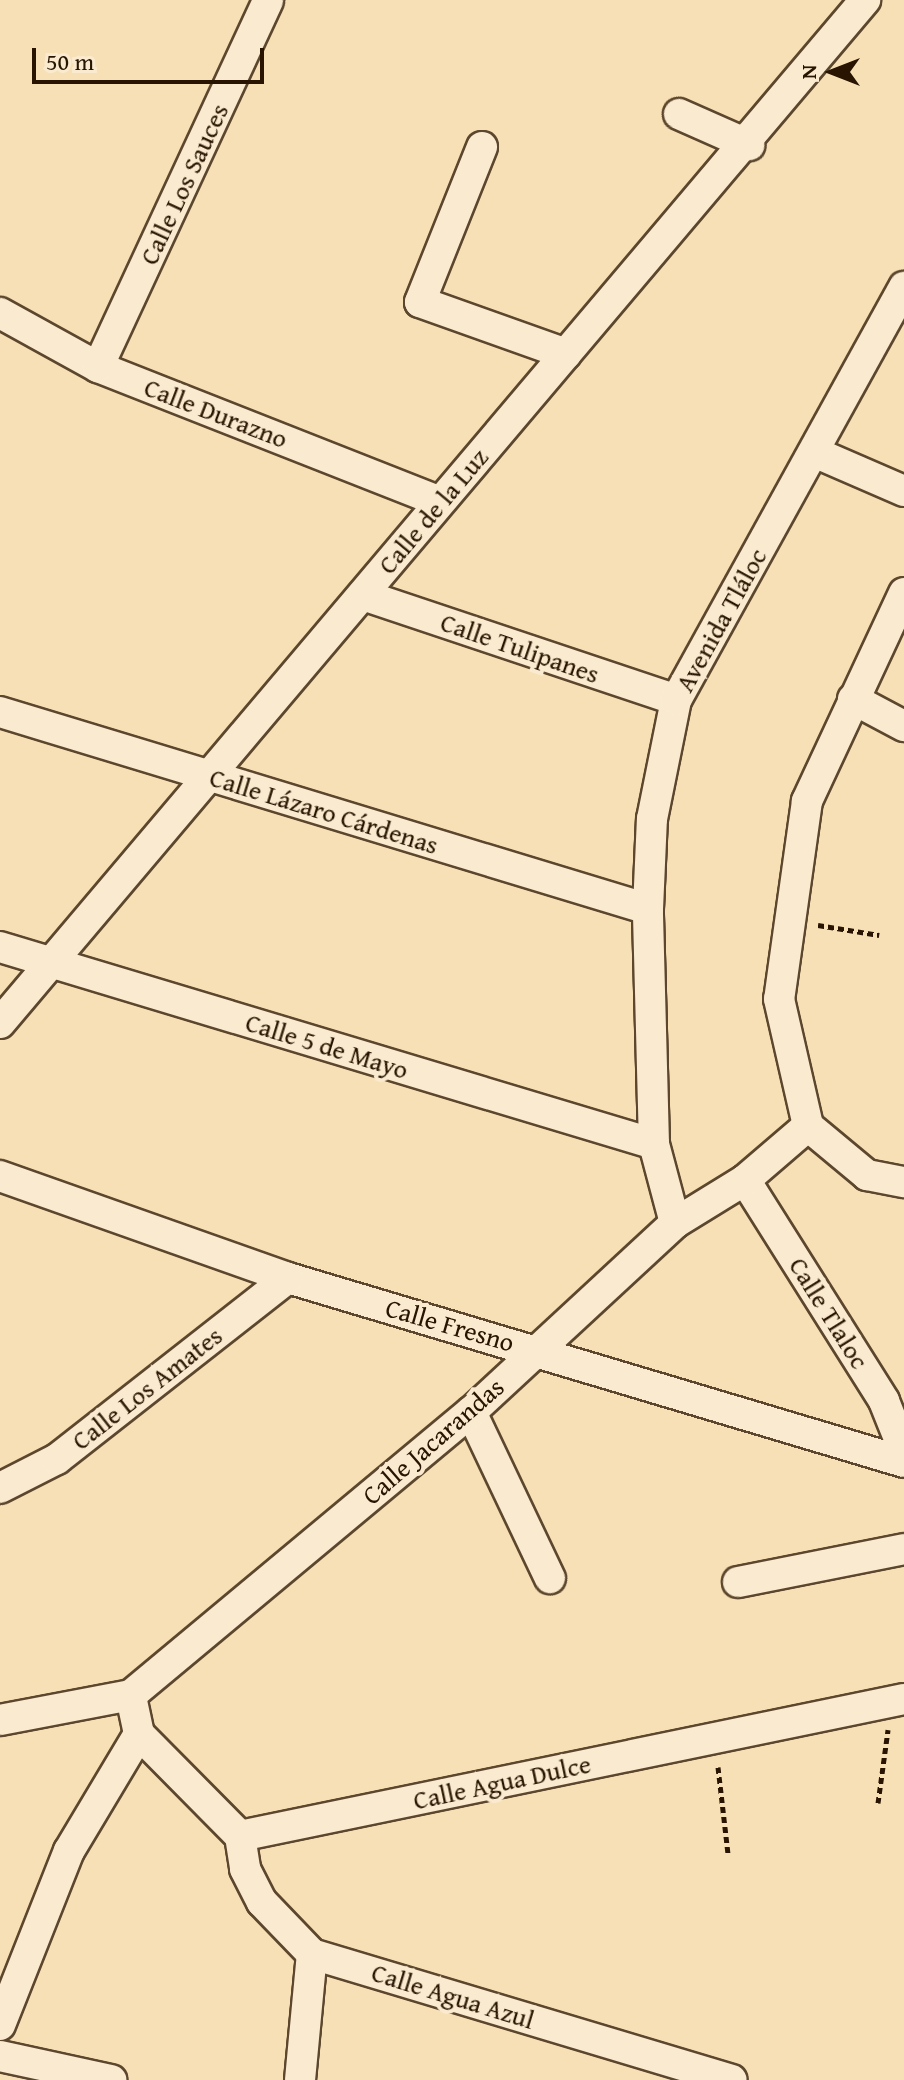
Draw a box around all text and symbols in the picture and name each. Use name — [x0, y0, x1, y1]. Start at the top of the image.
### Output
scale bar — [36, 32, 268, 82]
north arrow — [792, 32, 872, 112]
text: 50 m — [46, 44, 94, 79]
text: N — [792, 65, 824, 79]
street label: Calle Los Sauces — [133, 99, 235, 269]
street label: Calle Durazno — [140, 371, 292, 455]
street label: Calle de la Luz — [371, 442, 495, 580]
street label: Avenida Tláloc — [669, 543, 773, 697]
street label: Calle Tulipanes — [437, 606, 603, 690]
street label: Calle Lázaro Cárdenas — [206, 761, 442, 861]
street label: Calle 5 de Mayo — [242, 1006, 412, 1086]
street label: Calle Tlaloc — [783, 1252, 875, 1374]
street label: Calle Fresno — [382, 1292, 518, 1358]
street label: Calle Los Amates — [66, 1320, 228, 1456]
street label: Calle Jacarandas — [356, 1371, 510, 1511]
street label: Calle Agua Dulce — [410, 1748, 594, 1816]
street label: Calle Agua Azul — [368, 1956, 538, 2036]

